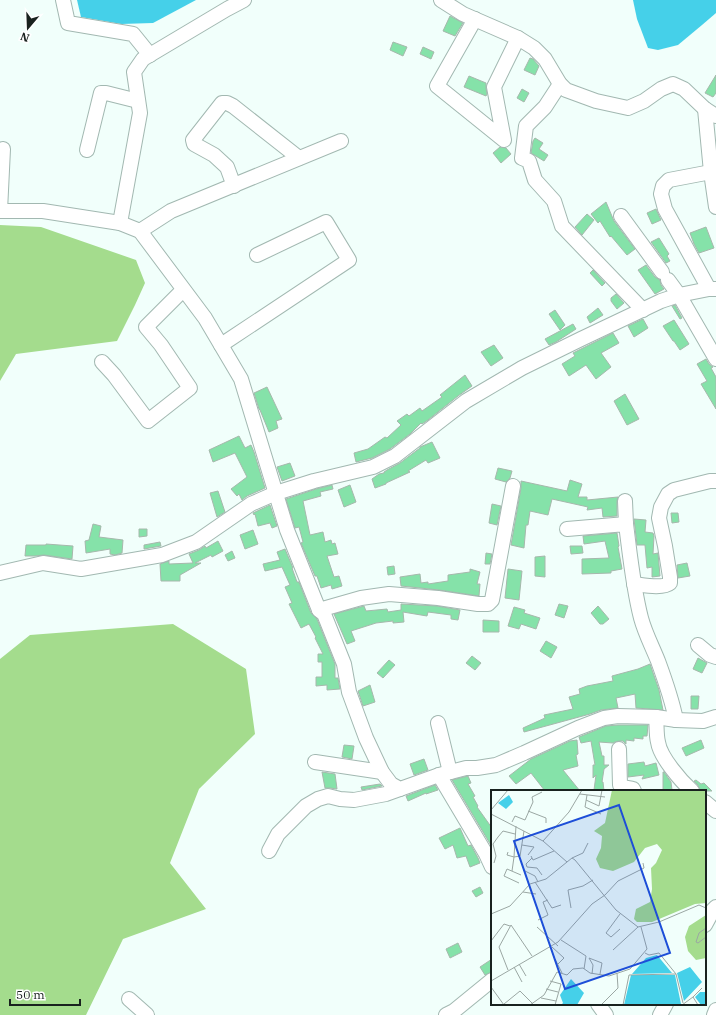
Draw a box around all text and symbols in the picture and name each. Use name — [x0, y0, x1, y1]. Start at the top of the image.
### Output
north arrow — [8, 8, 48, 48]
text: N — [18, 29, 31, 45]
inset map — [491, 790, 706, 1005]
scale bar — [10, 981, 80, 1007]
text: 50 m — [16, 987, 45, 1002]

